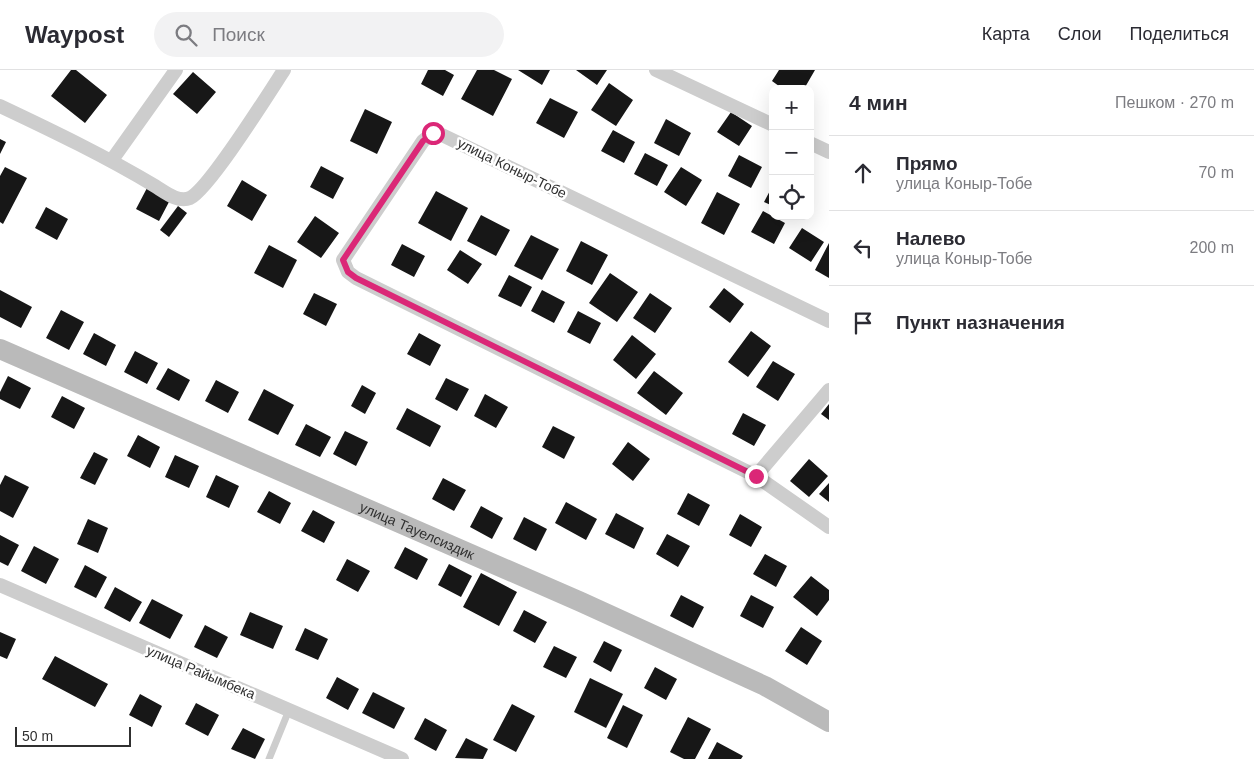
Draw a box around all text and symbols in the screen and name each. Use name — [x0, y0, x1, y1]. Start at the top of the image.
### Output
search box — [154, 12, 504, 57]
text: Waypost — [25, 21, 124, 48]
icon: search — [172, 21, 200, 49]
text: Поиск — [212, 24, 265, 45]
text: Карта — [982, 24, 1030, 44]
text: Слои — [1058, 24, 1102, 44]
text: Поделиться — [1130, 24, 1229, 44]
map controls — [769, 85, 814, 220]
button: + — [769, 85, 814, 130]
text: 4 мин — [849, 91, 908, 114]
text: Пешком · 270 m — [1115, 94, 1234, 111]
route start — [422, 122, 445, 145]
button: − — [769, 130, 814, 175]
street label: улица Коныр-Тобе — [455, 135, 569, 201]
text: Прямо — [896, 153, 958, 174]
icon: ahead — [849, 159, 877, 187]
text: 70 m — [1198, 164, 1234, 181]
button: locate — [769, 175, 814, 220]
text: улица Коныр-Тобе — [896, 175, 1033, 192]
text: Налево — [896, 228, 966, 249]
icon: left — [849, 234, 877, 262]
text: 200 m — [1190, 239, 1234, 256]
text: улица Коныр-Тобе — [896, 250, 1033, 267]
icon: arrive — [849, 309, 877, 337]
text: Пункт назначения — [896, 312, 1065, 333]
route end — [745, 465, 768, 488]
street label: улица Тауелсиздик — [357, 499, 478, 563]
street label: улица Райымбека — [144, 642, 258, 702]
scale bar — [15, 724, 131, 747]
text: 50 m — [22, 728, 53, 744]

